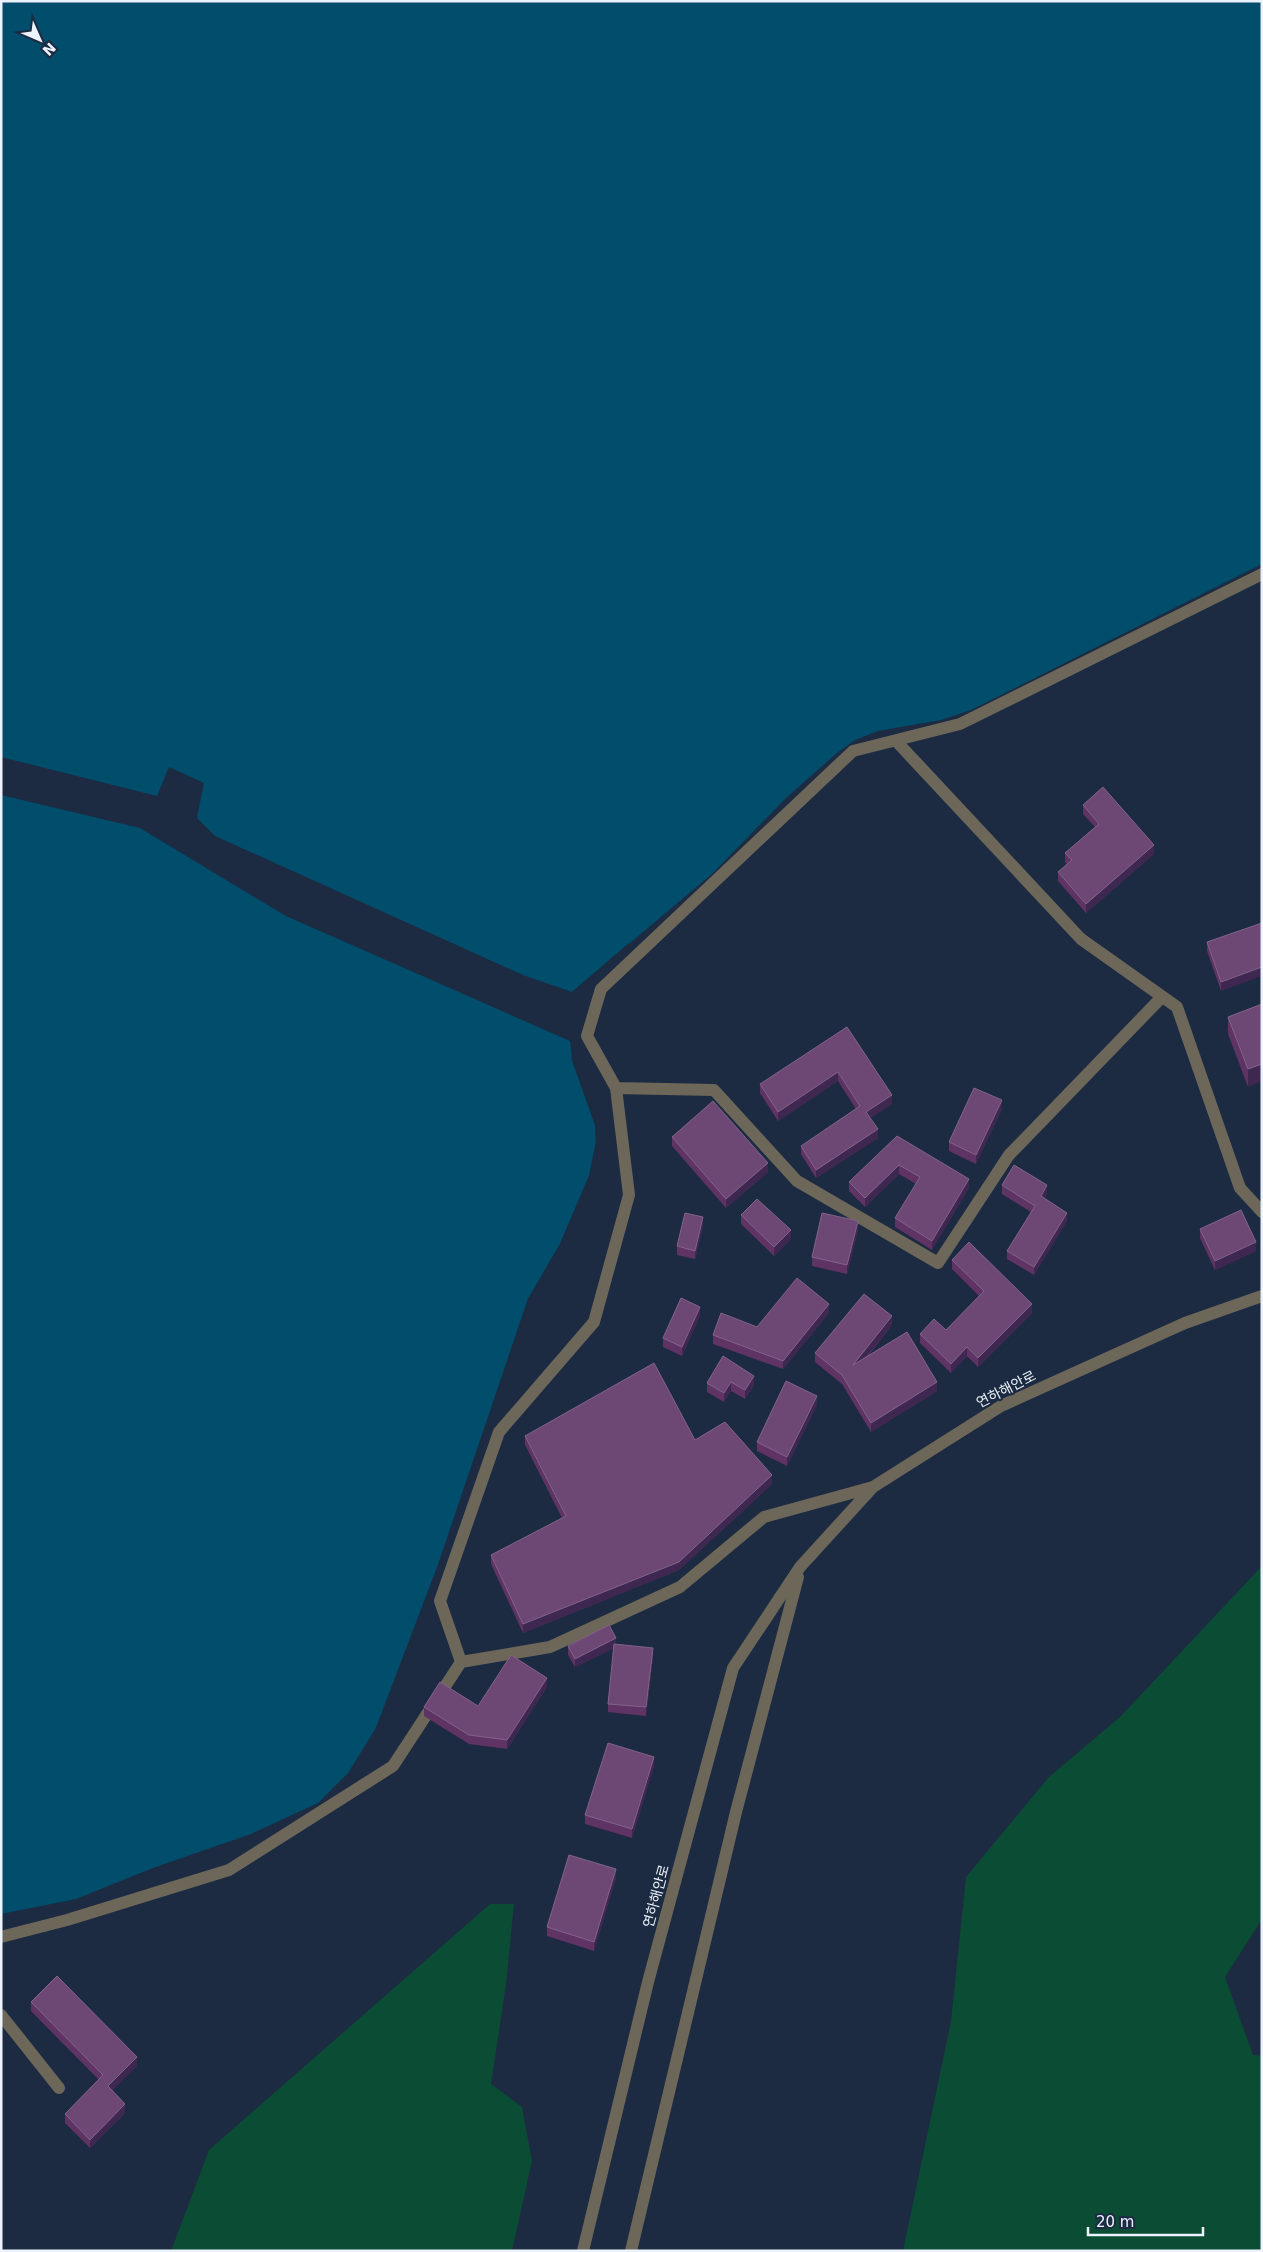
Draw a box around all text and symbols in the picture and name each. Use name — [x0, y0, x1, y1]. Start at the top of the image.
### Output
north arrow — [15, 15, 65, 65]
text: N — [39, 39, 59, 59]
street label: 연하해안로 — [974, 1367, 1038, 1411]
street label: 연하해안로 — [640, 1863, 672, 1929]
scale bar — [1088, 2204, 1203, 2236]
text: 20 m — [1096, 2213, 1134, 2231]

